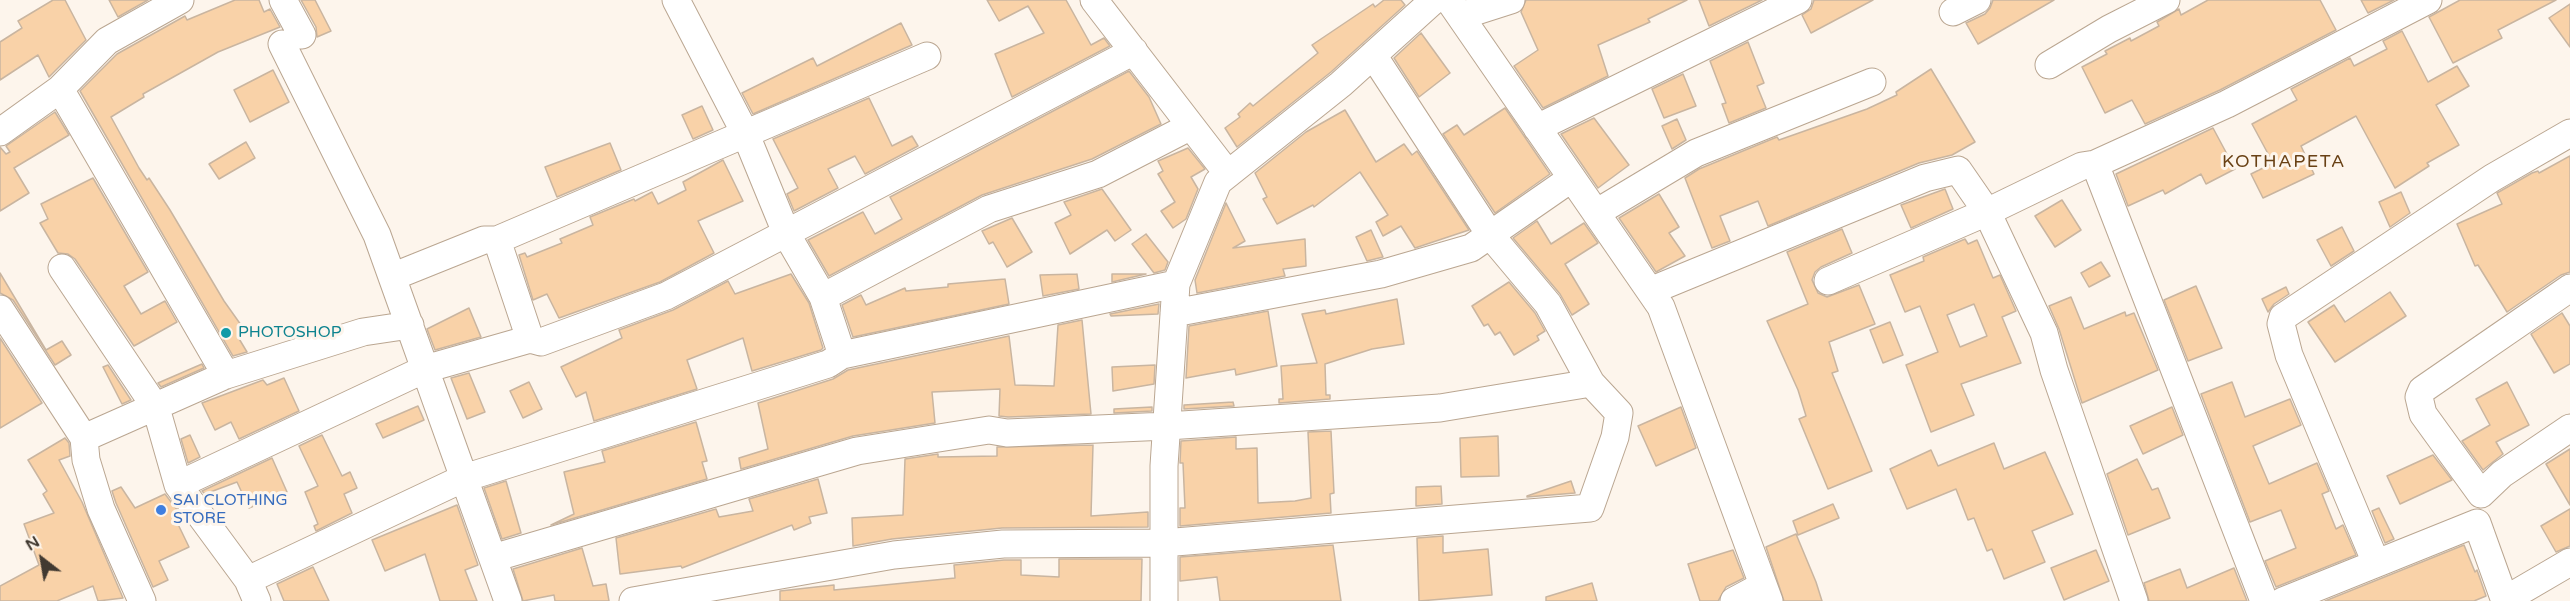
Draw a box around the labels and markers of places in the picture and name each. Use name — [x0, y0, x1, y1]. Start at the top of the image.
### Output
place label: PHOTOSHOP — [238, 323, 341, 343]
marker: PHOTOSHOP — [219, 326, 233, 340]
place label: SAI CLOTHING STORE — [173, 491, 288, 529]
marker: SAI CLOTHING STORE — [154, 503, 168, 517]

